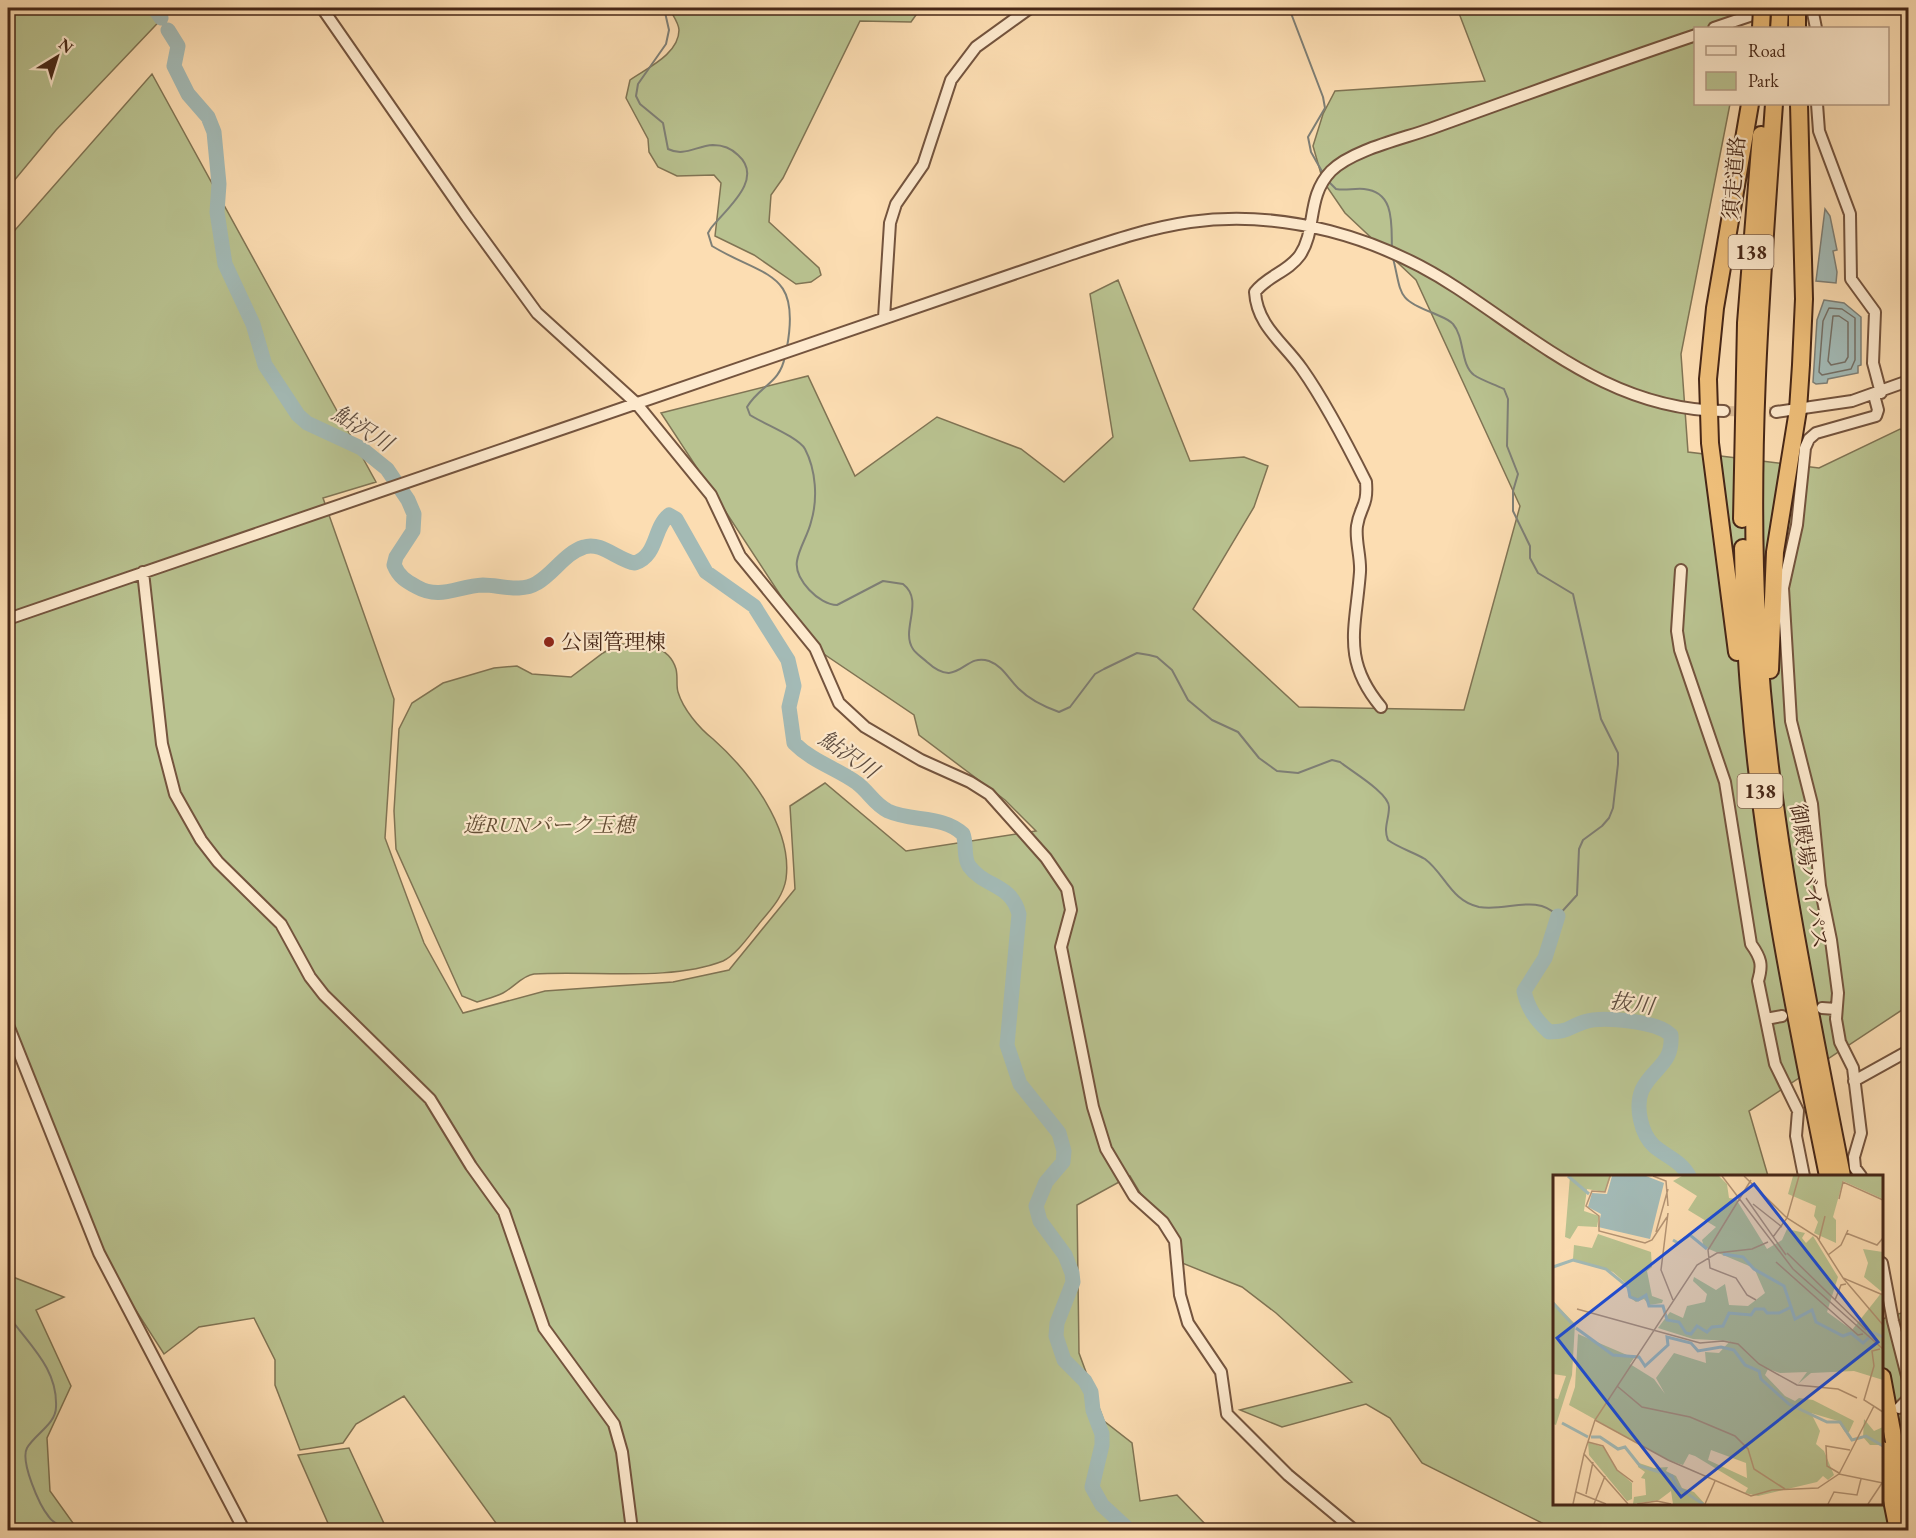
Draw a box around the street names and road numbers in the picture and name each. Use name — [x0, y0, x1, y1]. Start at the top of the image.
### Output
street label: 須走道路 — [1716, 135, 1751, 221]
road number: 138 — [1728, 235, 1774, 269]
road number: 138 — [1738, 774, 1782, 808]
street label: 御殿場バイパス — [1785, 801, 1834, 950]

